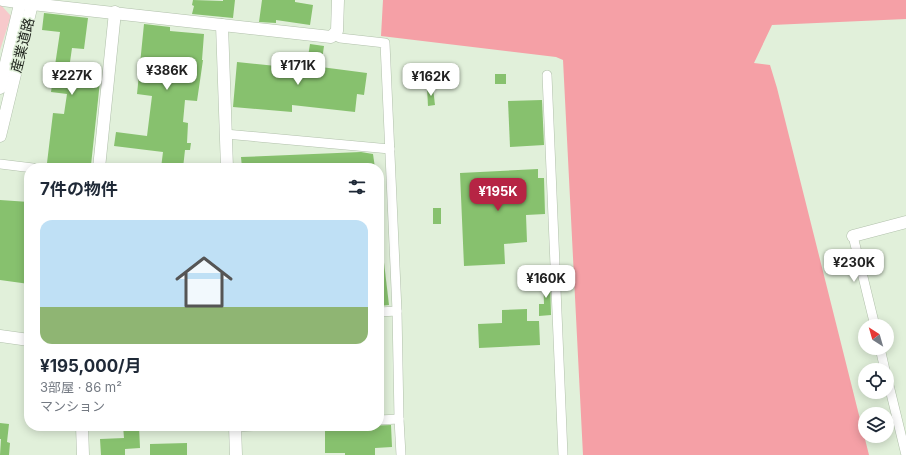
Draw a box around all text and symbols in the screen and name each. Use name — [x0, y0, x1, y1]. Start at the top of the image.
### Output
street label: 産業道路 — [7, 16, 37, 74]
pin: ¥171K — [270, 52, 326, 86]
pin: ¥386K — [139, 57, 195, 91]
text: ¥171K — [280, 57, 316, 73]
pin: ¥227K — [44, 62, 100, 96]
text: ¥386K — [146, 62, 188, 78]
pin: ¥162K — [403, 63, 459, 97]
text: ¥227K — [52, 67, 92, 83]
text: ¥162K — [412, 68, 451, 84]
icon: filters — [346, 176, 368, 198]
pin: ¥195K — [470, 178, 526, 212]
text: 7件の物件 — [40, 179, 118, 199]
text: ¥195K — [478, 183, 518, 199]
icon: home — [168, 246, 240, 318]
pin: ¥230K — [826, 249, 882, 283]
text: ¥230K — [833, 254, 875, 270]
pin: ¥160K — [518, 265, 574, 299]
text: ¥160K — [526, 270, 566, 286]
north arrow — [858, 319, 894, 355]
map controls — [858, 319, 894, 443]
text: ¥195,000/月 — [40, 356, 142, 376]
button: locate — [858, 363, 894, 399]
text: 3部屋 · 86 m² — [40, 379, 122, 395]
text: マンション — [40, 398, 105, 414]
button: layers — [858, 407, 894, 443]

